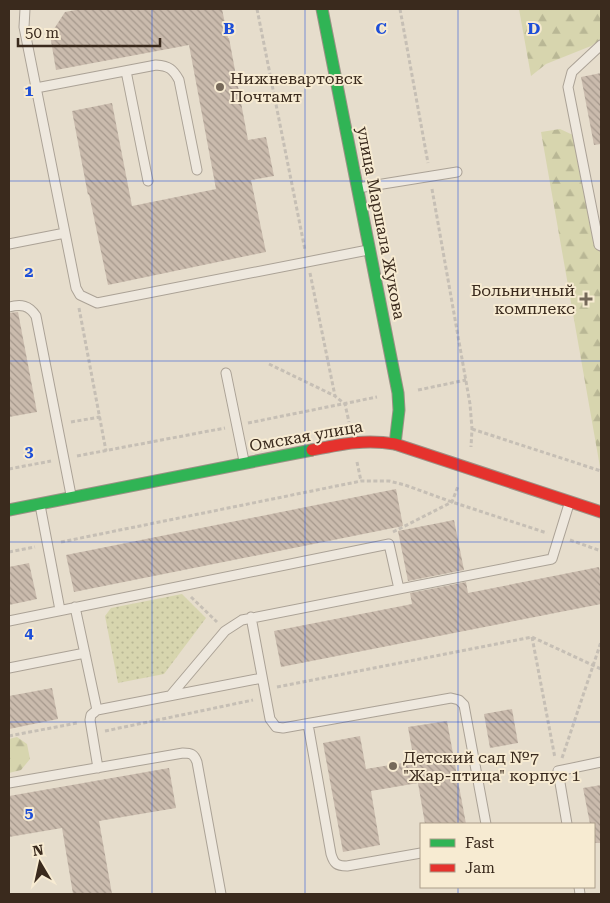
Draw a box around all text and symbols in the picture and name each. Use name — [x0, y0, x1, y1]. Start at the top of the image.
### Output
scale bar — [18, 15, 160, 47]
text: B — [223, 19, 235, 38]
text: C — [375, 19, 387, 38]
text: D — [528, 19, 541, 38]
text: 50 m — [25, 24, 60, 42]
place label: Нижневартовск Почтамт — [230, 69, 363, 106]
text: 1 — [25, 81, 34, 100]
marker: Нижневартовск Почтамт — [214, 81, 226, 93]
street label: улица Маршала Жукова — [353, 125, 409, 321]
text: 2 — [25, 262, 34, 281]
place label: Больничный комплекс — [471, 281, 575, 318]
marker: Больничный комплекс — [579, 292, 593, 306]
street label: Омская улица — [248, 417, 365, 455]
text: 3 — [25, 442, 34, 461]
text: 4 — [25, 623, 34, 642]
place label: Детский сад №7 "Жар-птица" корпус 1 — [403, 748, 581, 785]
marker: Детский сад №7 "Жар-птица" корпус 1 — [387, 760, 399, 772]
text: 5 — [25, 803, 34, 822]
legend — [420, 823, 595, 888]
text: Fast — [465, 834, 495, 852]
north arrow — [15, 838, 65, 888]
text: N — [31, 841, 45, 859]
text: Jam — [465, 859, 495, 877]

